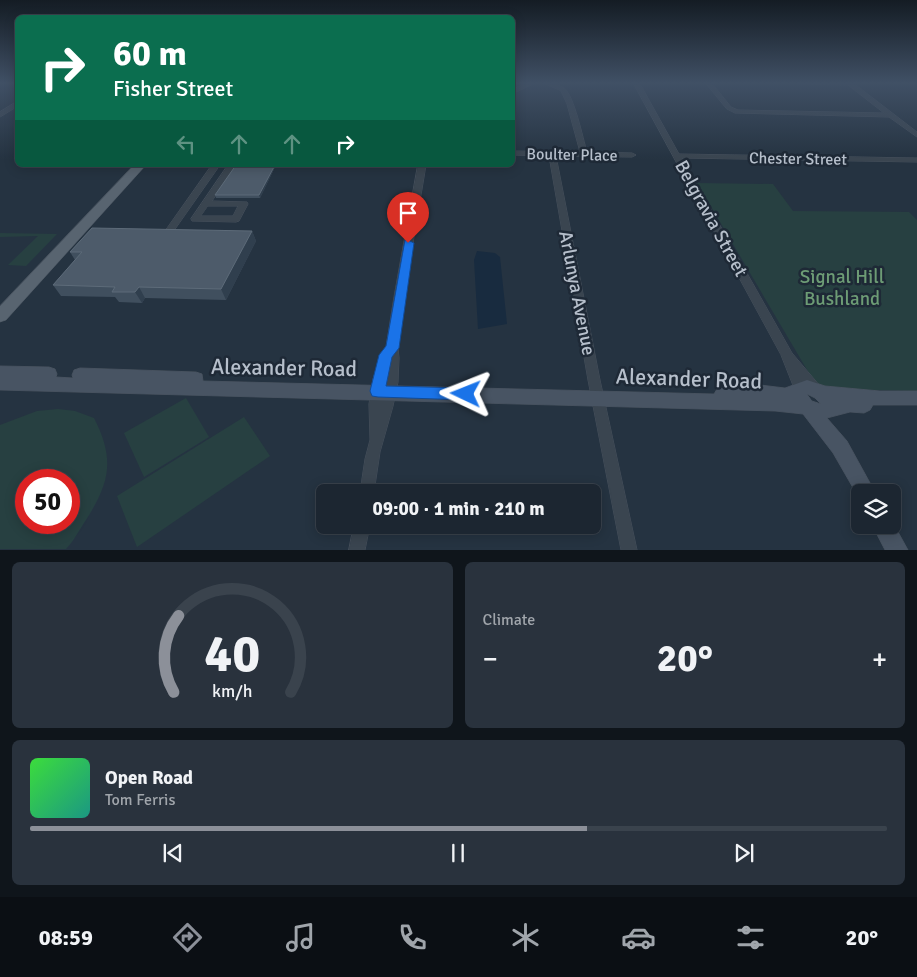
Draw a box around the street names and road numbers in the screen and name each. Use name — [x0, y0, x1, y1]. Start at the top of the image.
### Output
street label: Boulter Place — [526, 144, 618, 166]
street label: Chester Street — [749, 148, 848, 170]
street label: Belgravia Street — [669, 156, 753, 281]
street label: Arlunya Avenue — [553, 229, 601, 357]
street label: Alexander Road — [211, 353, 357, 382]
street label: Alexander Road — [615, 362, 763, 395]

